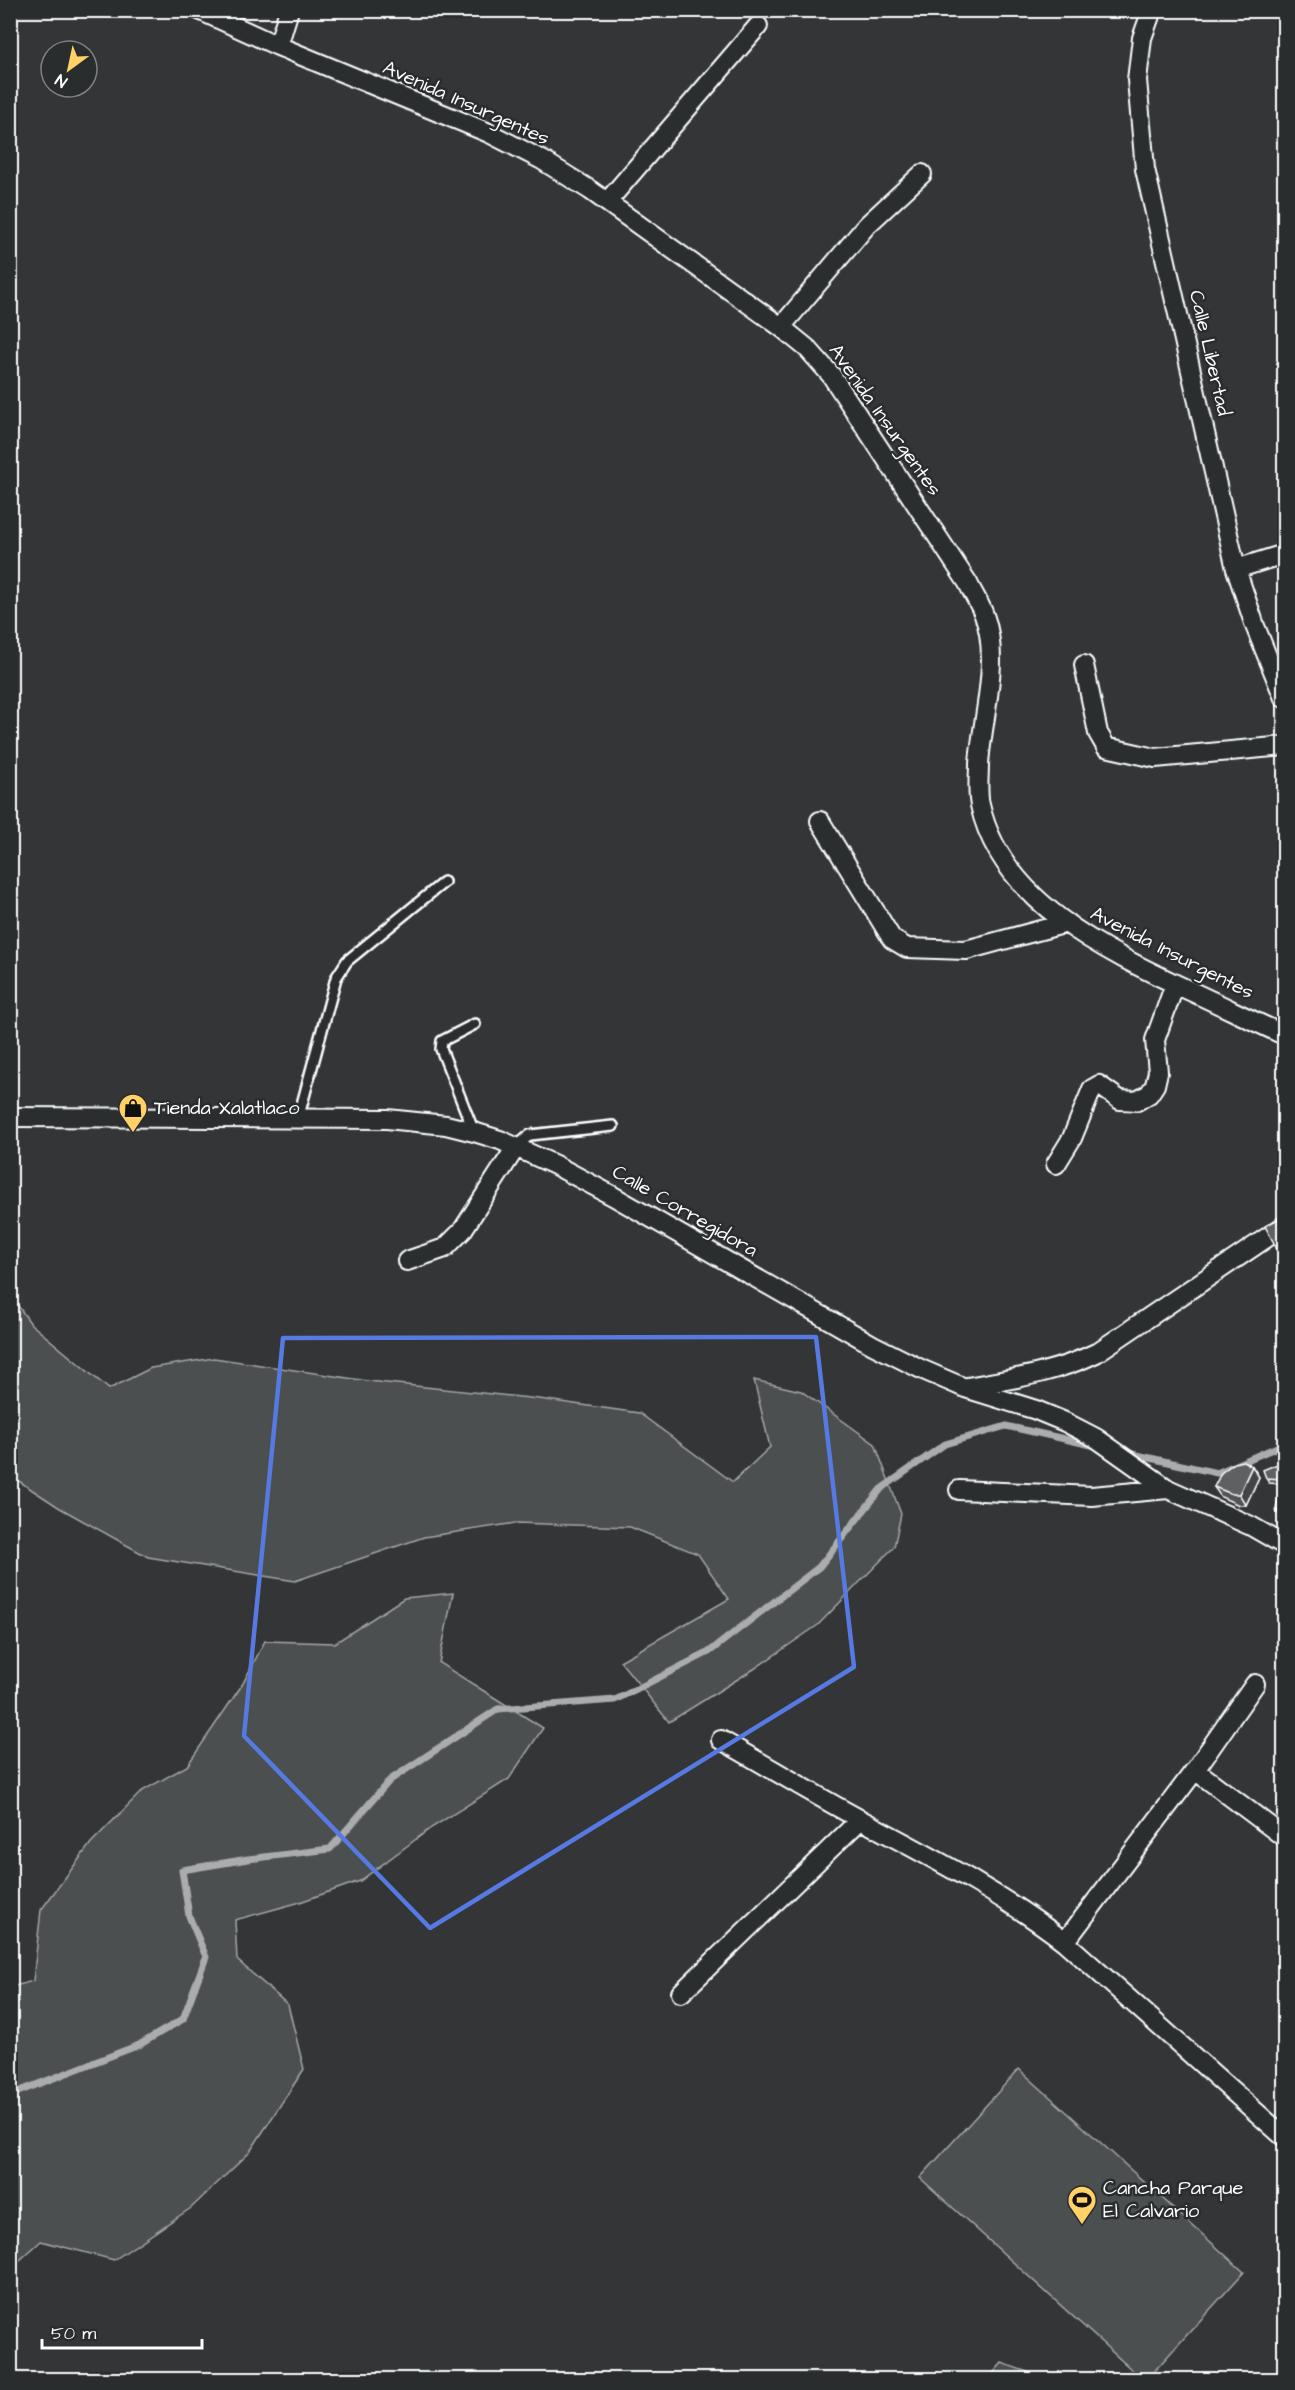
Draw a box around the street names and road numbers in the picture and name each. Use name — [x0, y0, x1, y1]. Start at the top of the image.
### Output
street label: Avenida Insurgentes — [378, 54, 554, 153]
street label: Calle Libertad — [1182, 288, 1238, 418]
street label: Avenida Insurgentes — [821, 338, 948, 502]
street label: Avenida Insurgentes — [1085, 900, 1258, 1007]
street label: Calle Corregidora — [607, 1158, 763, 1265]

